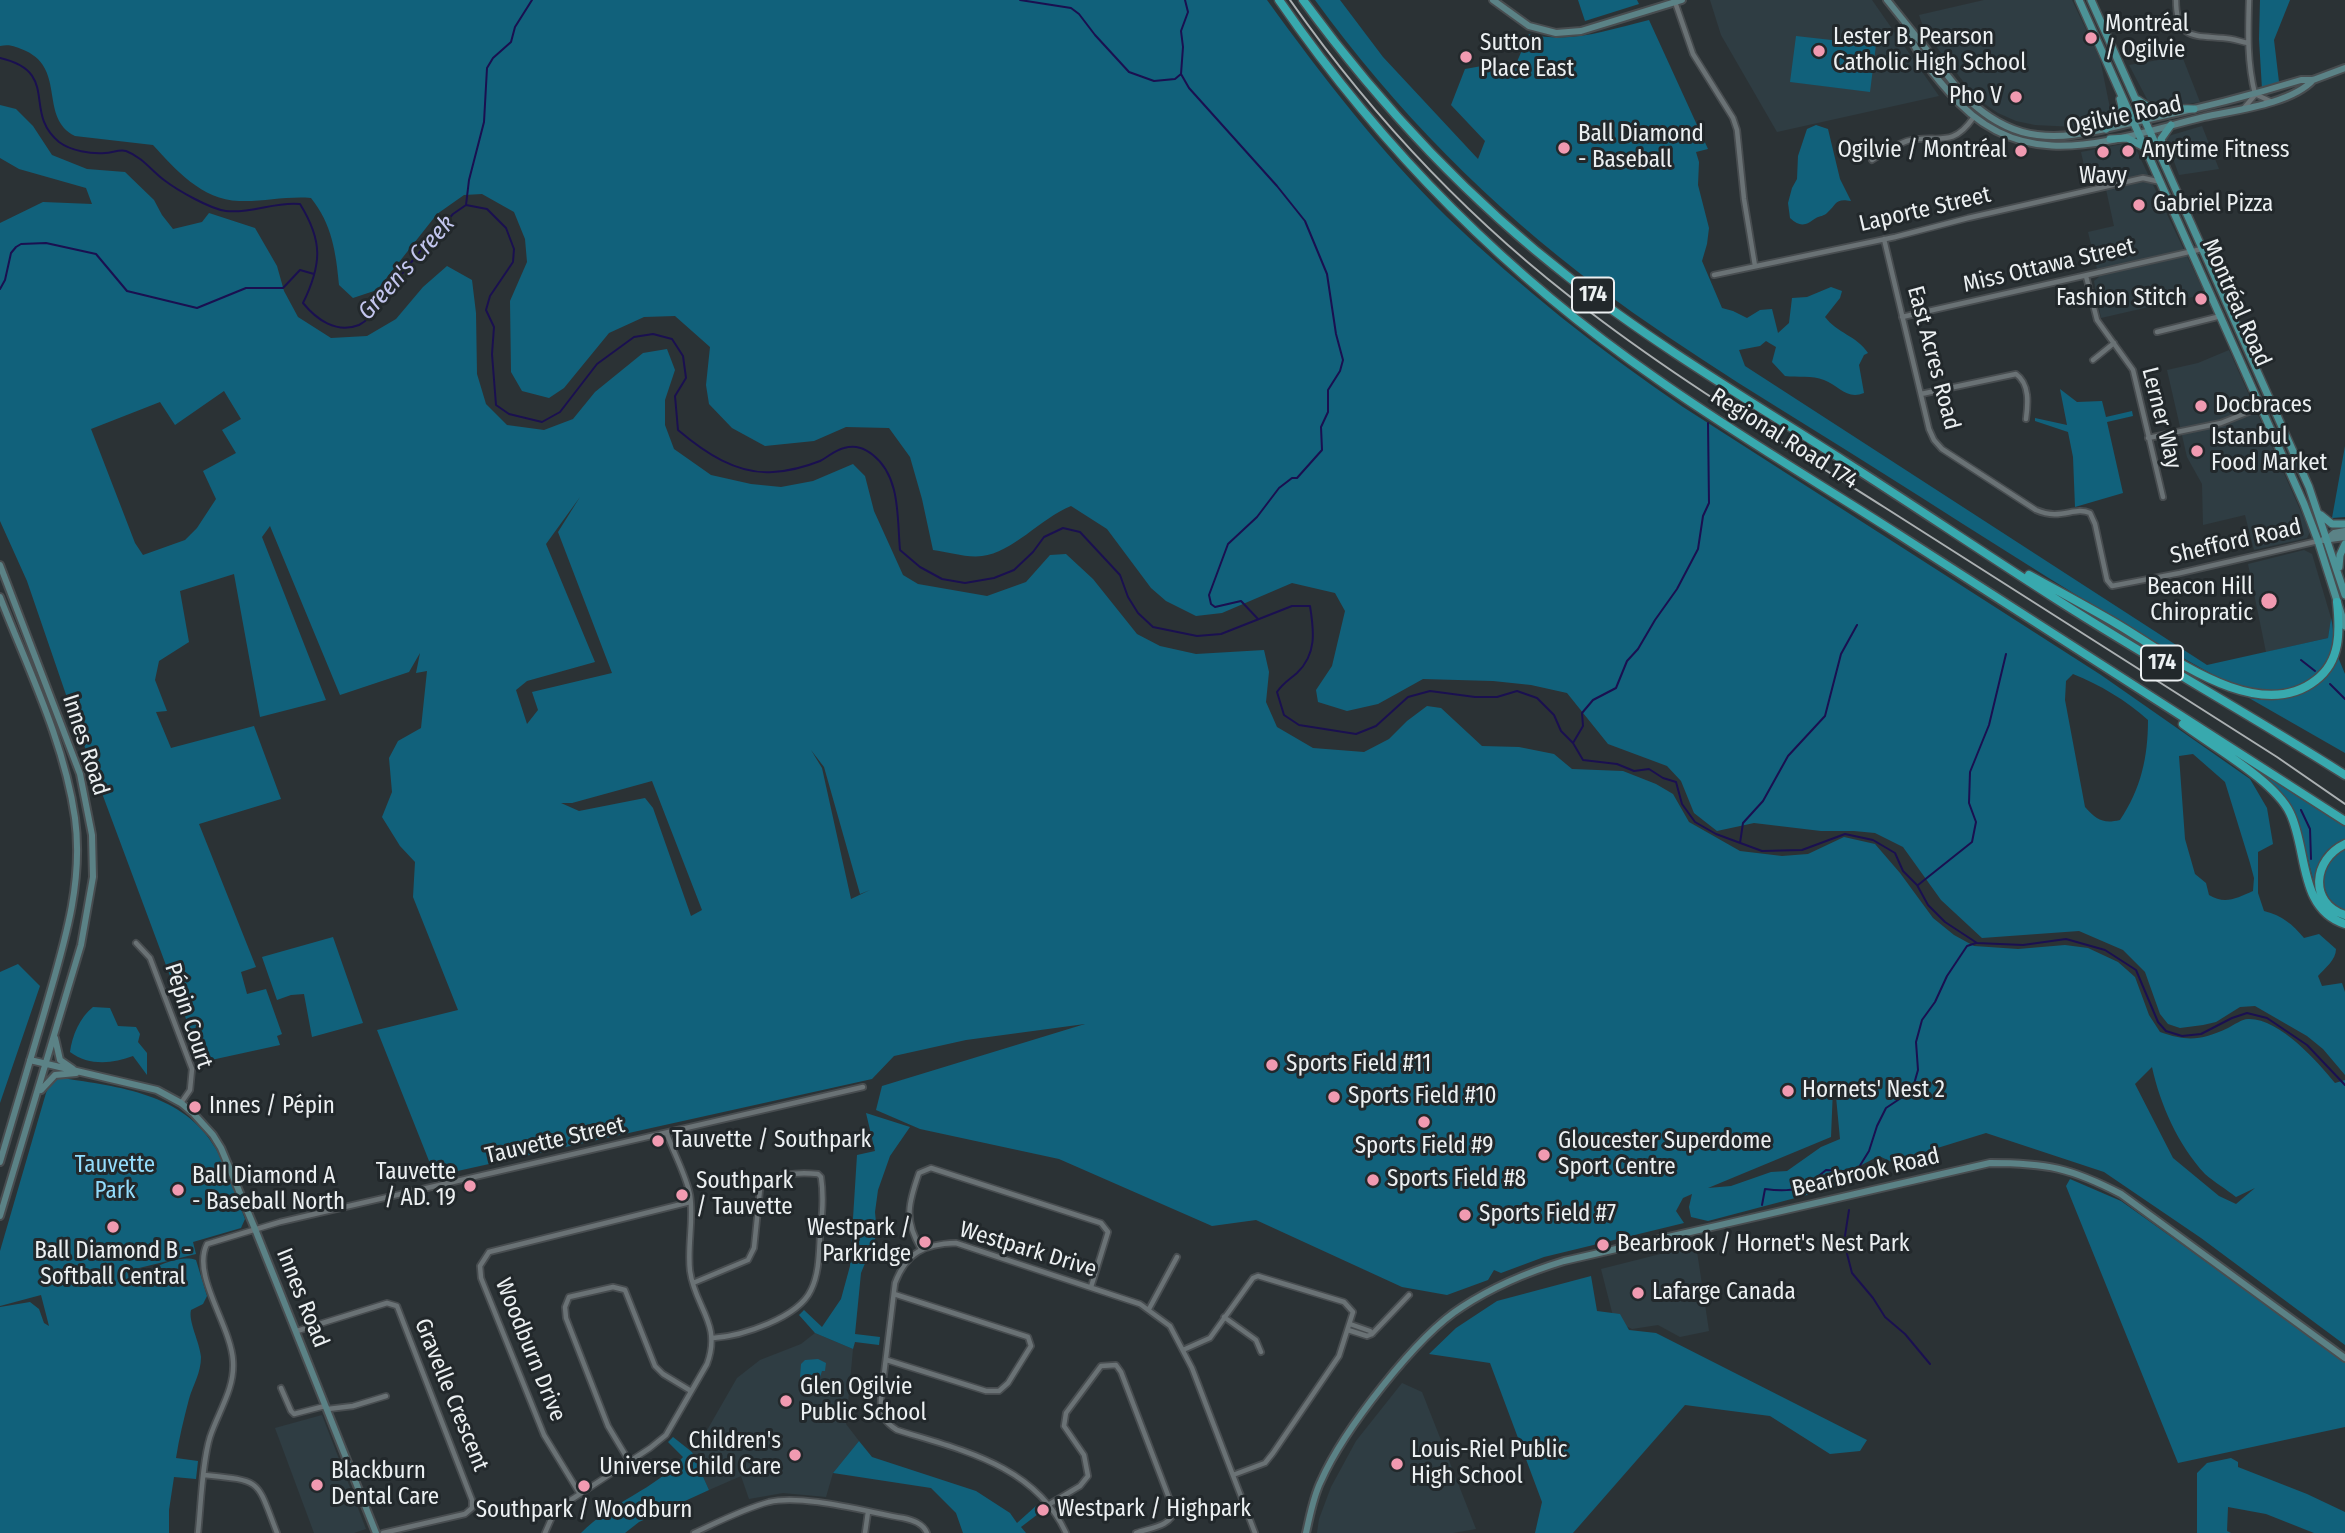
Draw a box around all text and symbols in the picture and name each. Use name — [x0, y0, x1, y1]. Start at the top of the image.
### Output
place label: Montréal / Ogilvie — [2105, 11, 2189, 65]
place label: Lester B. Pearson Catholic High School — [1833, 24, 2026, 78]
place label: Sutton Place East — [1480, 30, 1574, 84]
marker: Montréal / Ogilvie — [2083, 30, 2099, 46]
marker: Lester B. Pearson Catholic High School — [1811, 43, 1827, 59]
marker: Sutton Place East — [1458, 49, 1474, 65]
place label: Pho V — [1949, 83, 2002, 111]
marker: Pho V — [2008, 89, 2024, 105]
street label: Ogilvie Road — [2064, 90, 2184, 142]
place label: Ball Diamond - Baseball — [1578, 121, 1704, 175]
place label: Ogilvie / Montréal — [1837, 137, 2007, 165]
place label: Anytime Fitness — [2142, 137, 2290, 165]
marker: Ball Diamond - Baseball — [1556, 140, 1572, 156]
marker: Ogilvie / Montréal — [2013, 143, 2029, 159]
marker: Anytime Fitness — [2120, 143, 2136, 159]
marker: Wavy — [2095, 144, 2111, 160]
place label: Wavy — [2079, 163, 2127, 191]
street label: Laporte Street — [1857, 181, 1993, 239]
place label: Gabriel Pizza — [2153, 191, 2273, 219]
marker: Gabriel Pizza — [2131, 197, 2147, 213]
water label: Green's Creek — [353, 210, 461, 326]
street label: Miss Ottawa Street — [1960, 233, 2138, 299]
street label: Montréal Road — [2196, 235, 2276, 371]
road number: 174 — [1572, 278, 1614, 312]
street label: East Acres Road — [1901, 283, 1965, 433]
place label: Fashion Stitch — [2056, 285, 2187, 313]
marker: Fashion Stitch — [2193, 291, 2209, 307]
street label: Lerner Way — [2135, 364, 2187, 472]
street label: Regional Road 174 — [1705, 383, 1863, 495]
place label: Docbraces — [2215, 392, 2312, 420]
marker: Docbraces — [2193, 398, 2209, 414]
place label: Istanbul Food Market — [2211, 424, 2327, 478]
marker: Istanbul Food Market — [2189, 443, 2205, 459]
street label: Shefford Road — [2168, 514, 2304, 570]
place label: Beacon Hill Chiropratic — [2147, 574, 2253, 628]
marker: Beacon Hill Chiropratic — [2259, 591, 2279, 611]
road number: 174 — [2141, 646, 2183, 680]
street label: Innes Road — [56, 691, 114, 799]
street label: Pépin Court — [158, 960, 218, 1072]
place label: Sports Field #11 — [1286, 1051, 1431, 1079]
marker: Sports Field #11 — [1264, 1057, 1280, 1073]
place label: Hornets' Nest 2 — [1802, 1077, 1945, 1105]
place label: Sports Field #10 — [1348, 1083, 1497, 1111]
marker: Hornets' Nest 2 — [1780, 1083, 1796, 1099]
marker: Sports Field #10 — [1326, 1089, 1342, 1105]
place label: Innes / Pépin — [209, 1093, 335, 1121]
marker: Innes / Pépin — [187, 1099, 203, 1115]
street label: Tauvette Street — [483, 1112, 627, 1170]
marker: Sports Field #9 — [1416, 1114, 1432, 1130]
place label: Tauvette / Southpark — [672, 1127, 871, 1155]
place label: Gloucester Superdome Sport Centre — [1558, 1128, 1772, 1182]
marker: Tauvette / Southpark — [650, 1133, 666, 1149]
place label: Sports Field #9 — [1355, 1133, 1493, 1161]
street label: Bearbrook Road — [1790, 1143, 1942, 1203]
marker: Gloucester Superdome Sport Centre — [1536, 1147, 1552, 1163]
park label: Tauvette Park — [75, 1152, 155, 1206]
place label: Tauvette / AD. 19 — [376, 1159, 456, 1213]
place label: Ball Diamond A - Baseball North — [192, 1163, 345, 1217]
place label: Sports Field #8 — [1387, 1166, 1526, 1194]
place label: Southpark / Tauvette — [696, 1168, 793, 1222]
marker: Sports Field #8 — [1365, 1172, 1381, 1188]
marker: Tauvette / AD. 19 — [462, 1178, 478, 1194]
marker: Ball Diamond A - Baseball North — [170, 1182, 186, 1198]
marker: Southpark / Tauvette — [674, 1187, 690, 1203]
place label: Sports Field #7 — [1479, 1201, 1616, 1229]
marker: Sports Field #7 — [1457, 1207, 1473, 1223]
place label: Westpark / Parkridge — [807, 1215, 911, 1269]
street label: Westpark Drive — [956, 1216, 1100, 1284]
marker: Ball Diamond B - Softball Central — [105, 1219, 121, 1235]
place label: Bearbrook / Hornet's Nest Park — [1617, 1231, 1909, 1259]
marker: Westpark / Parkridge — [917, 1234, 933, 1250]
marker: Bearbrook / Hornet's Nest Park — [1595, 1237, 1611, 1253]
place label: Ball Diamond B - Softball Central — [34, 1238, 192, 1292]
street label: Innes Road — [270, 1244, 334, 1352]
street label: Woodburn Drive — [489, 1274, 571, 1426]
place label: Lafarge Canada — [1652, 1279, 1796, 1307]
marker: Lafarge Canada — [1630, 1285, 1646, 1301]
street label: Gravelle Crescent — [408, 1315, 494, 1475]
place label: Glen Ogilvie Public School — [800, 1374, 926, 1428]
marker: Glen Ogilvie Public School — [778, 1393, 794, 1409]
place label: Children's Universe Child Care — [599, 1428, 781, 1482]
place label: Louis-Riel Public High School — [1411, 1437, 1567, 1491]
marker: Children's Universe Child Care — [787, 1447, 803, 1463]
marker: Louis-Riel Public High School — [1389, 1456, 1405, 1472]
place label: Blackburn Dental Care — [331, 1458, 439, 1512]
marker: Blackburn Dental Care — [309, 1477, 325, 1493]
marker: Southpark / Woodburn — [576, 1478, 592, 1494]
place label: Westpark / Highpark — [1057, 1496, 1251, 1524]
place label: Southpark / Woodburn — [476, 1497, 692, 1525]
marker: Westpark / Highpark — [1035, 1502, 1051, 1518]

